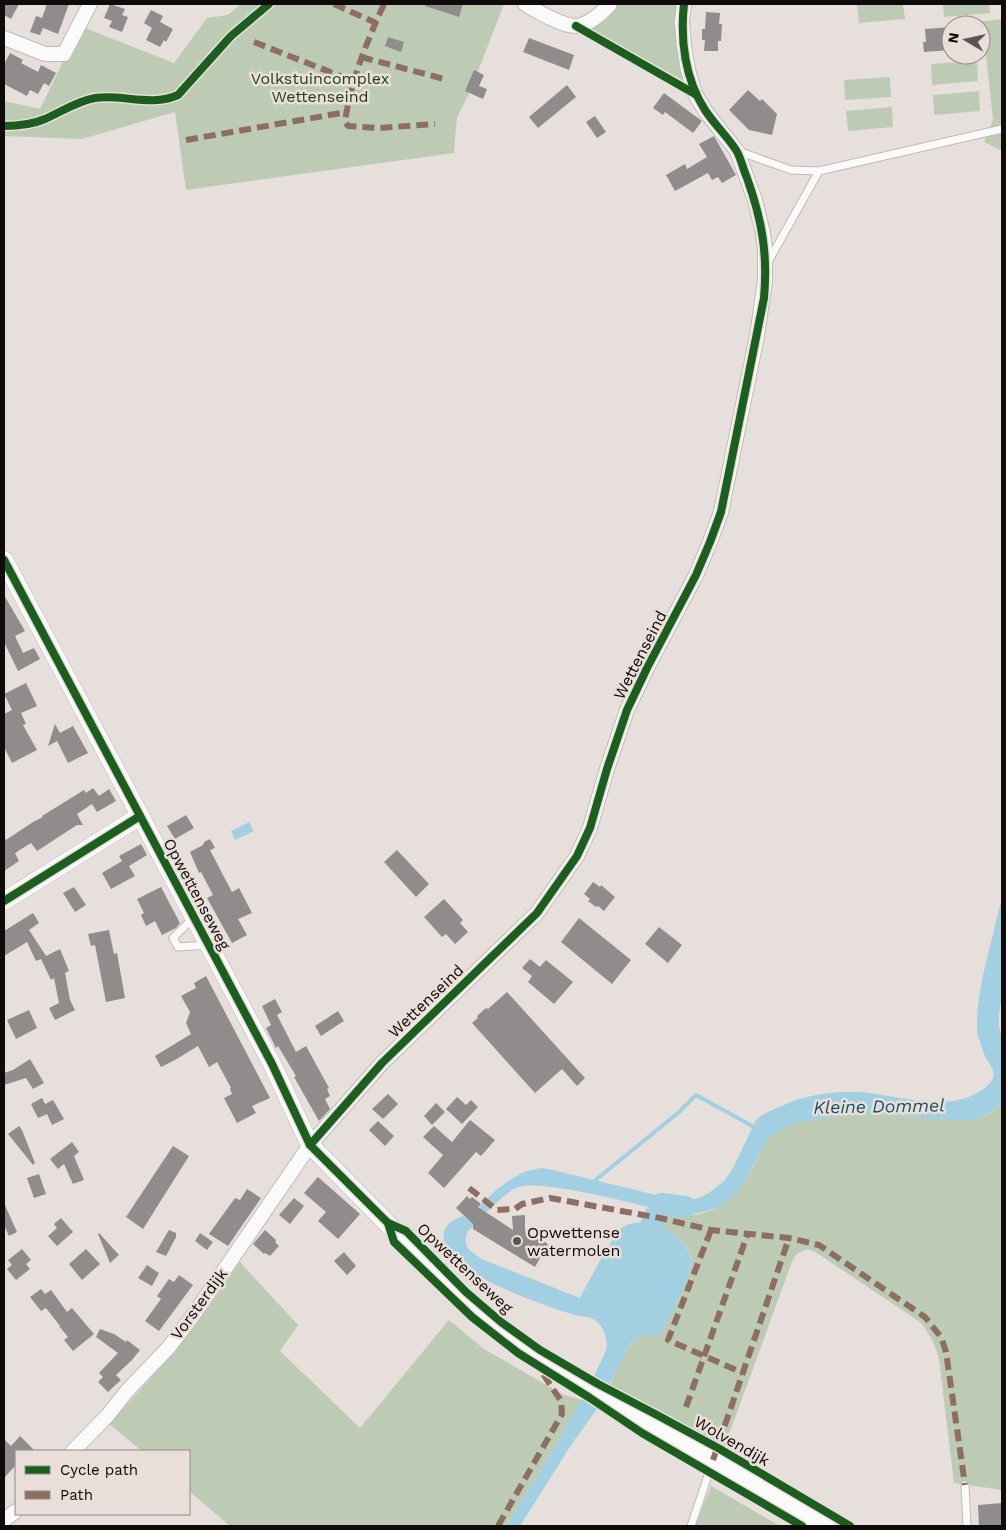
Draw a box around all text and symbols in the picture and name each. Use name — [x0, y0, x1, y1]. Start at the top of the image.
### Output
north arrow — [941, 15, 991, 65]
text: N — [944, 32, 962, 44]
park label: Volkstuincomplex Wettenseind — [251, 69, 389, 106]
street label: Wettenseind — [609, 607, 671, 703]
street label: Opwettenseweg — [160, 835, 235, 953]
street label: Wettenseind — [384, 960, 468, 1042]
water label: Kleine Dommel — [813, 1094, 945, 1118]
street label: Opwettenseweg — [413, 1219, 517, 1317]
place label: Opwettense watermolen — [527, 1223, 620, 1260]
marker: Opwettense watermolen — [511, 1235, 523, 1247]
street label: Vorsterdijk — [167, 1265, 231, 1343]
street label: Wolvendijk — [691, 1412, 773, 1470]
legend — [15, 1450, 190, 1515]
text: Cycle path — [60, 1461, 138, 1479]
text: Path — [60, 1486, 93, 1504]

